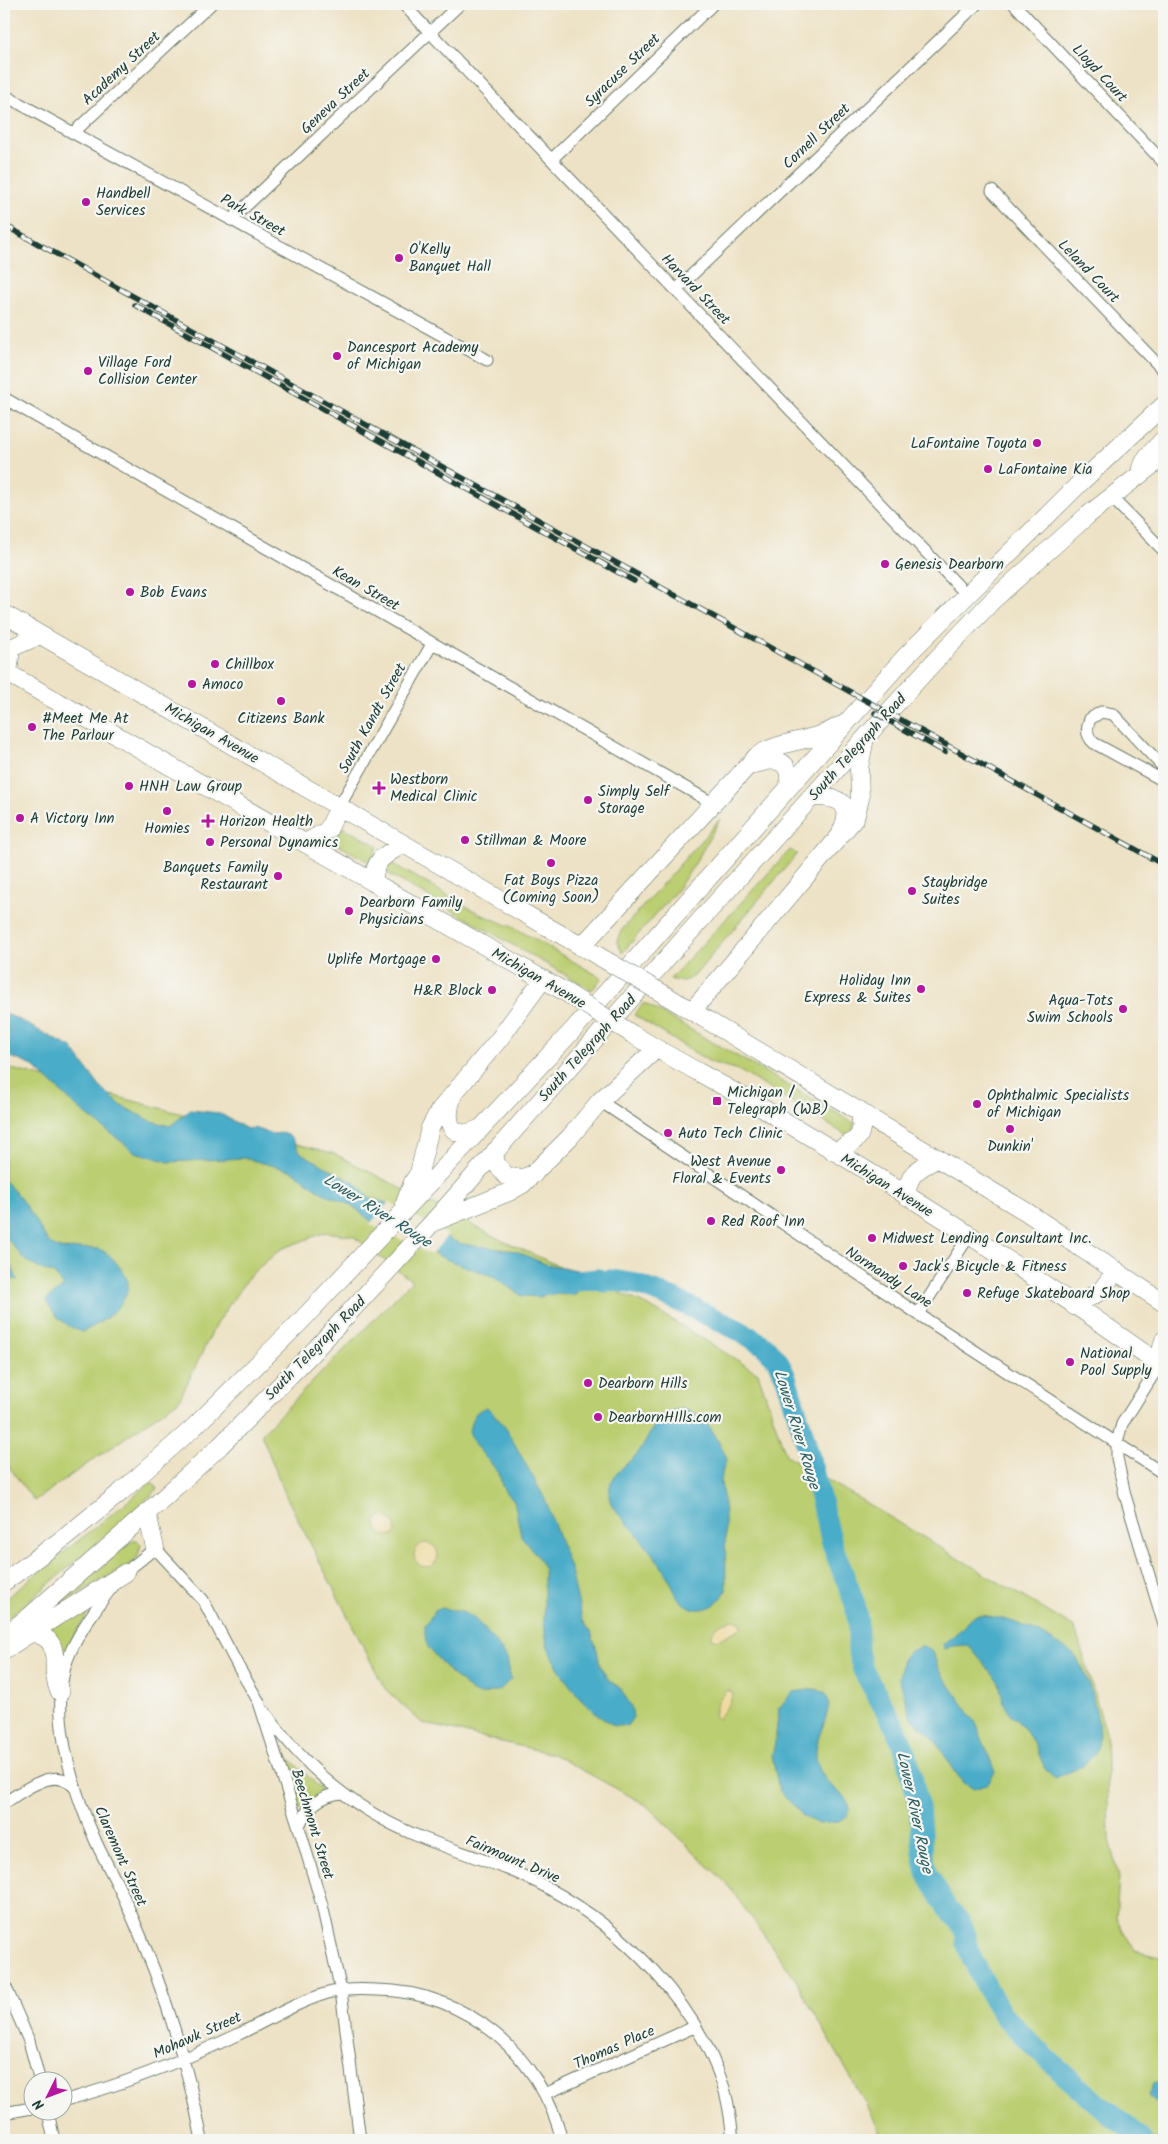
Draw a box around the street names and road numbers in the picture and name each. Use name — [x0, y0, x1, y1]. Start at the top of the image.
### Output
street label: Academy Street — [77, 26, 167, 112]
street label: Syracuse Street — [579, 28, 666, 113]
street label: Lloyd Court — [1066, 39, 1133, 109]
street label: Geneva Street — [295, 63, 376, 141]
street label: Cornell Street — [777, 98, 856, 176]
street label: Park Street — [216, 188, 290, 244]
street label: Leland Court — [1052, 234, 1125, 309]
street label: Harvard Street — [655, 248, 736, 331]
street label: Kean Street — [327, 560, 404, 618]
street label: South Kandt Street — [333, 659, 413, 778]
street label: South Telegraph Road — [803, 688, 913, 807]
street label: Michigan Avenue — [160, 697, 264, 771]
street label: Michigan Avenue — [487, 942, 591, 1016]
street label: South Telegraph Road — [533, 989, 643, 1108]
street label: Michigan Avenue — [835, 1148, 938, 1224]
street label: Normandy Lane — [840, 1241, 937, 1315]
street label: South Telegraph Road — [259, 1291, 372, 1406]
street label: Beechmont Street — [284, 1766, 340, 1883]
street label: Claremont Street — [87, 1802, 153, 1911]
street label: Fairmount Drive — [462, 1829, 564, 1891]
street label: Mohawk Street — [149, 2006, 246, 2066]
street label: Thomas Place — [570, 2019, 659, 2076]

